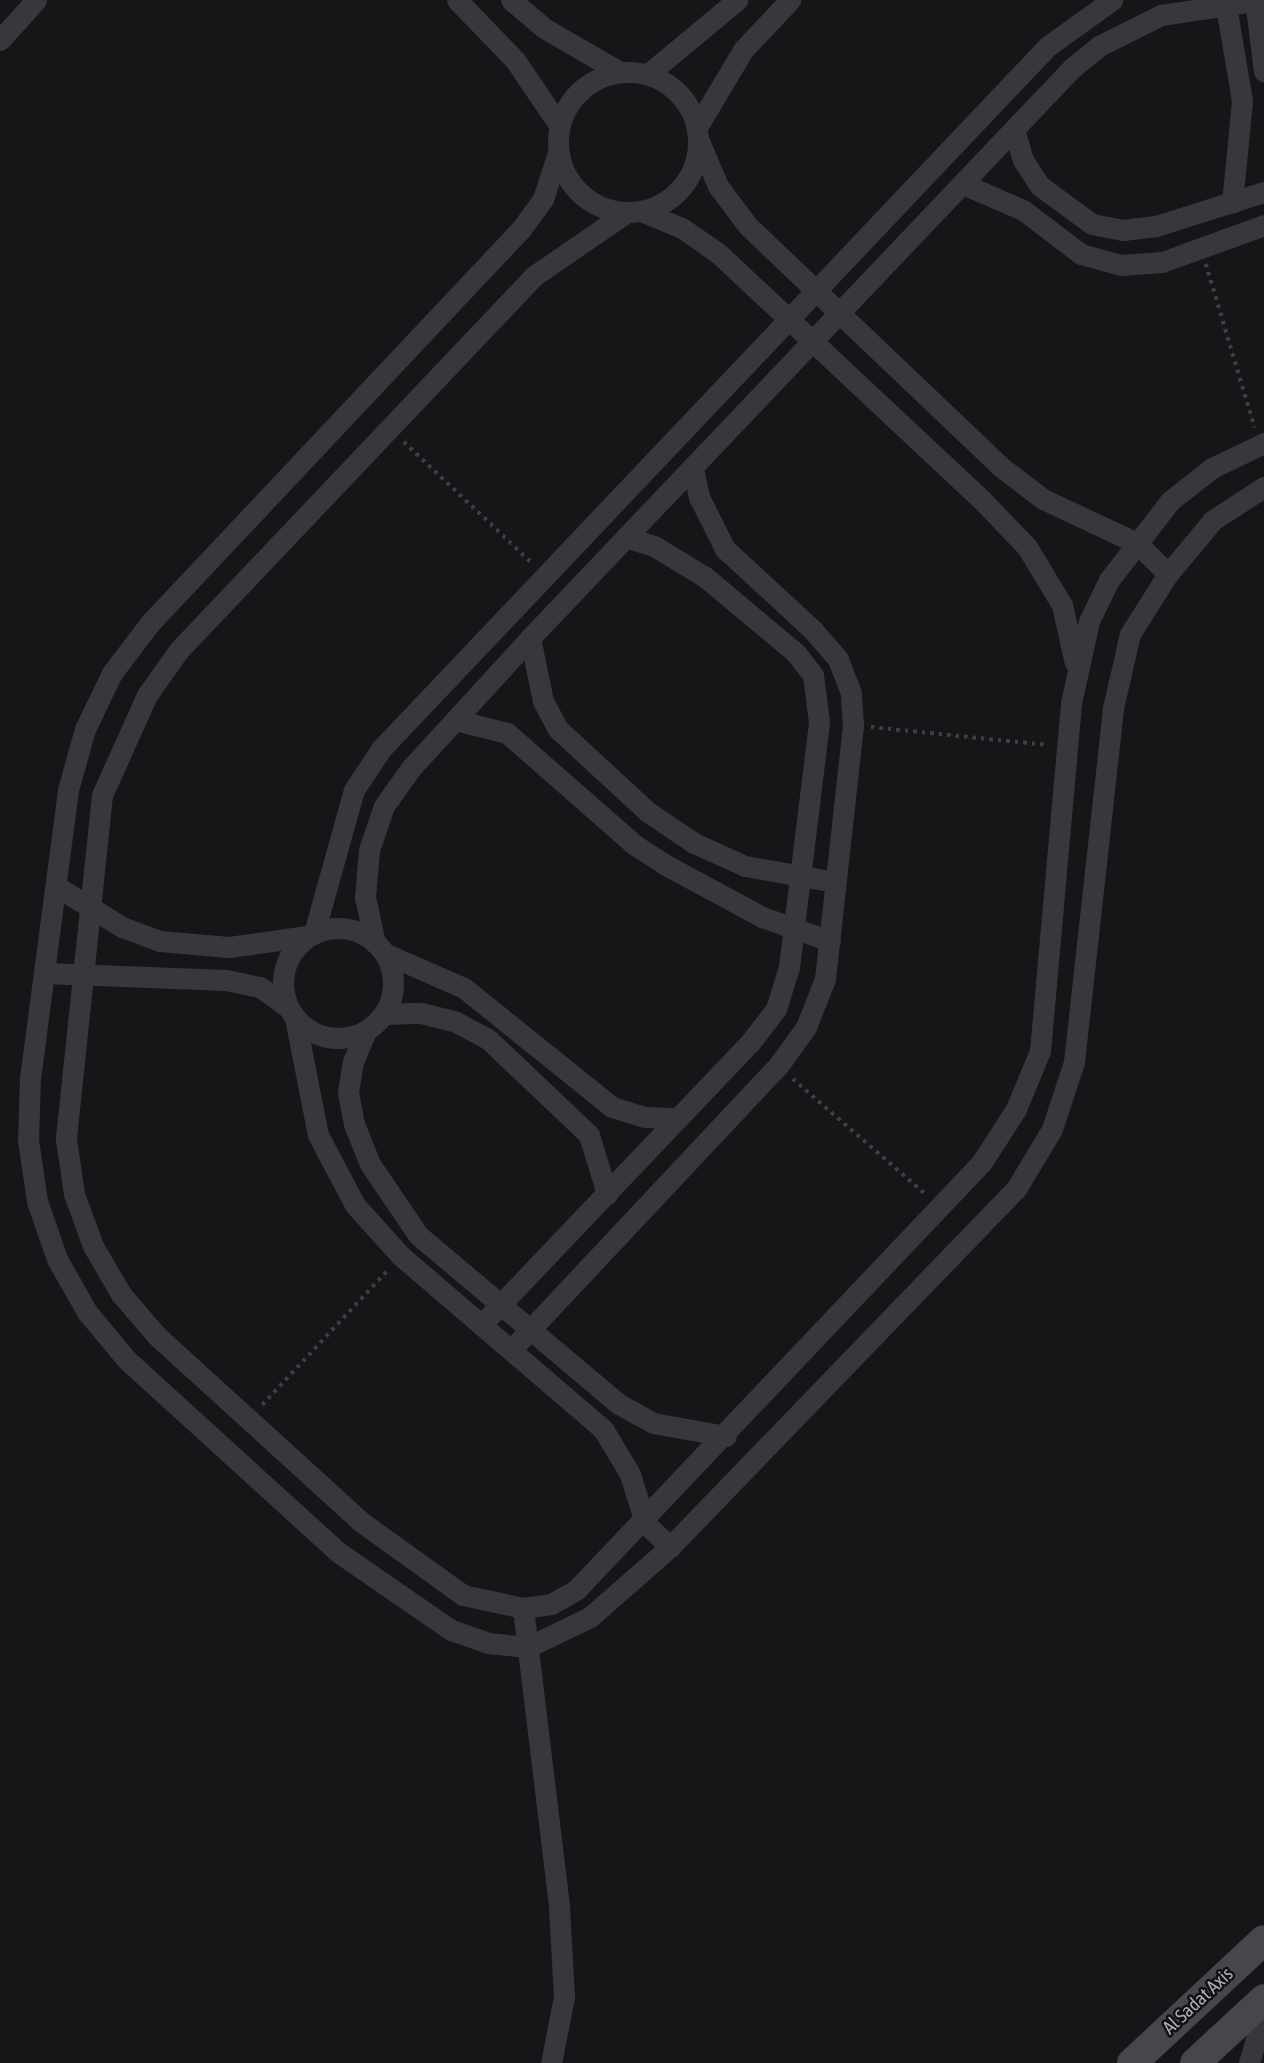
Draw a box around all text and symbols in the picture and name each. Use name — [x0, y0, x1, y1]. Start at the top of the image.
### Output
street label: Al Sadat Axis — [1158, 1963, 1238, 2039]

